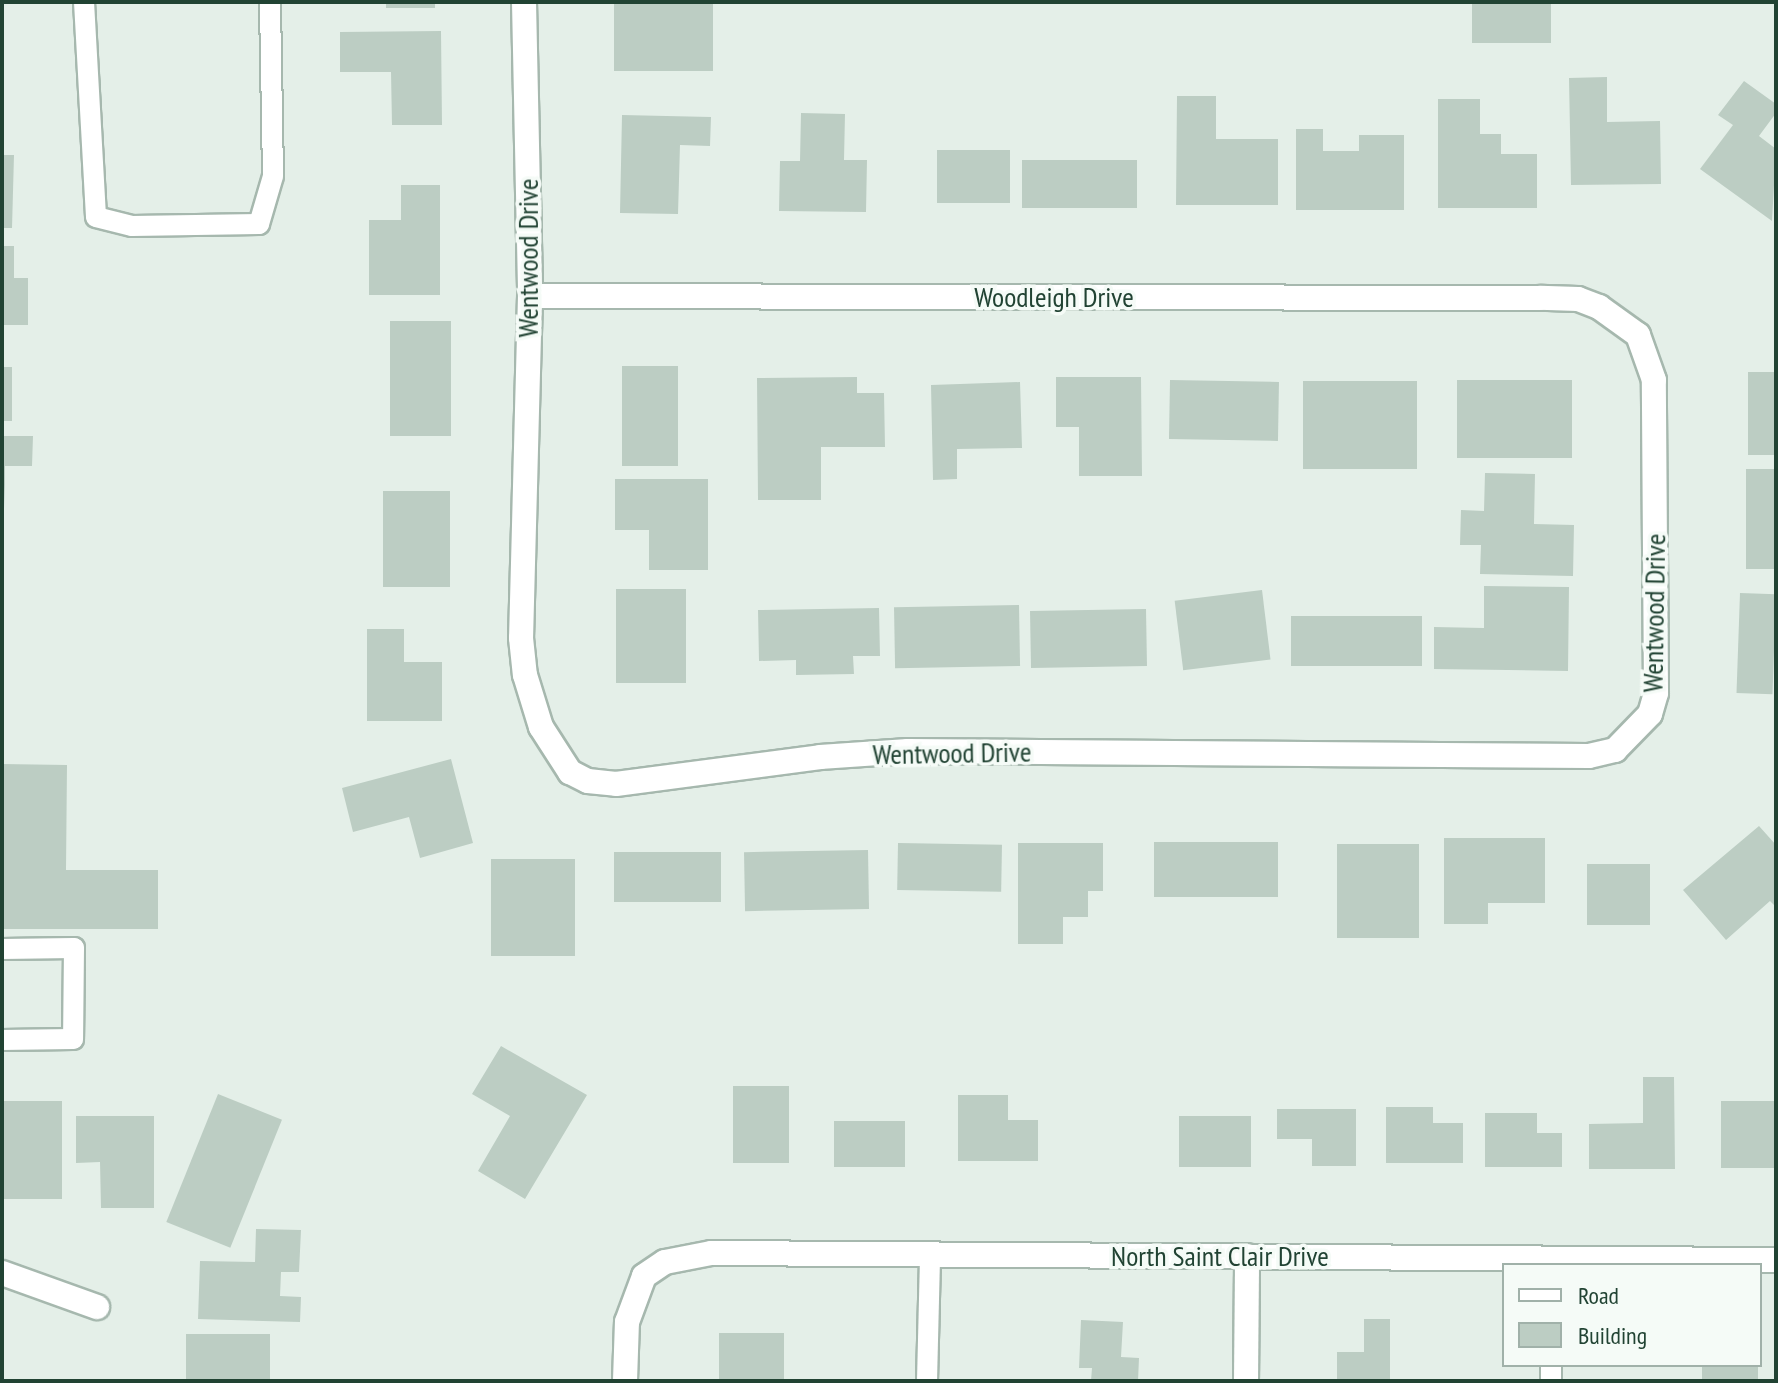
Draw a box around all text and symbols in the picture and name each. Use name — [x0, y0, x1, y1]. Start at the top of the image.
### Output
street label: Wentwood Drive — [511, 179, 545, 337]
street label: Woodleigh Drive — [974, 280, 1134, 314]
street label: Wentwood Drive — [1636, 533, 1672, 693]
street label: Wentwood Drive — [872, 735, 1032, 771]
street label: North Saint Clair Drive — [1111, 1239, 1329, 1273]
legend — [1502, 1263, 1762, 1367]
text: Road — [1578, 1280, 1619, 1311]
text: Building — [1578, 1320, 1647, 1351]

